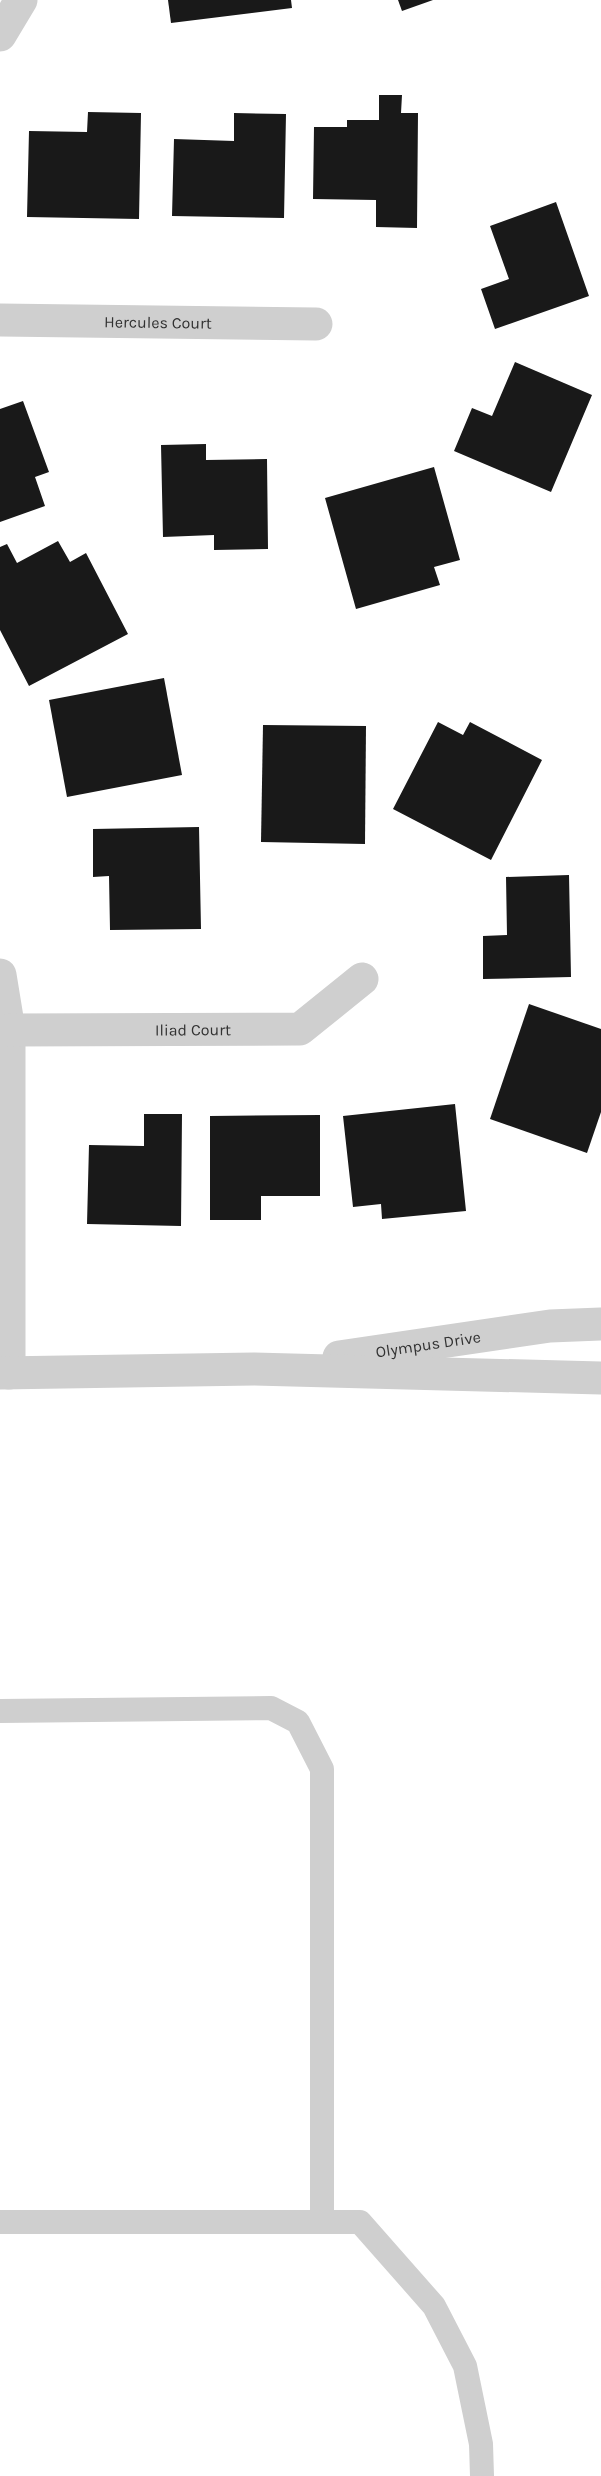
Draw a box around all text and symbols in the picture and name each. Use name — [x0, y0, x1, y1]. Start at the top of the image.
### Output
street label: Hercules Court — [104, 312, 212, 333]
street label: Iliad Court — [155, 1020, 231, 1039]
street label: Olympus Drive — [374, 1327, 482, 1362]

